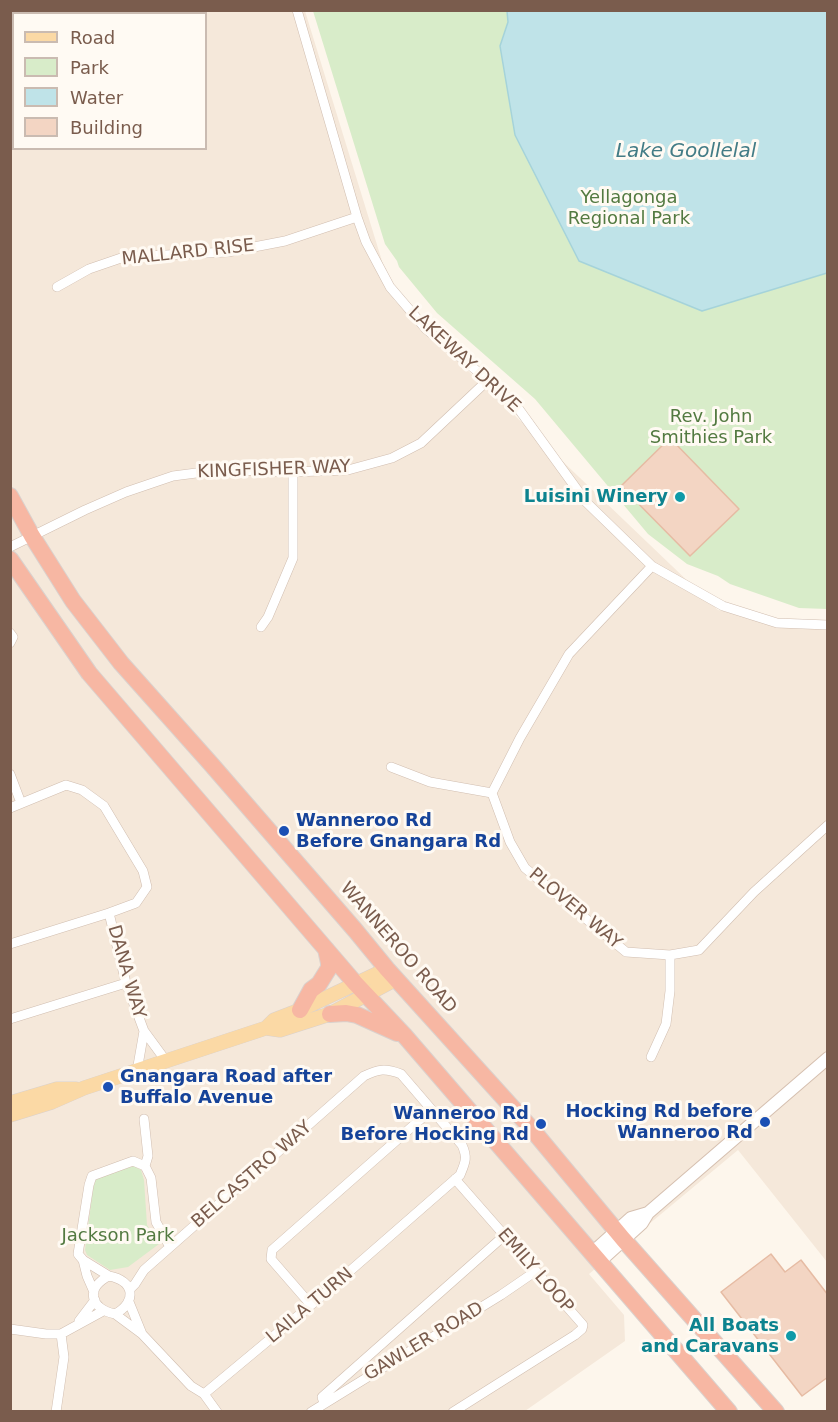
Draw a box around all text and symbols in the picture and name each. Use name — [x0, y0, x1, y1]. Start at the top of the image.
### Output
legend — [12, 12, 207, 150]
text: Road — [70, 27, 115, 48]
text: Park — [70, 57, 109, 78]
text: Water — [70, 87, 123, 108]
text: Building — [70, 117, 143, 138]
water label: Lake Goollelal — [616, 140, 756, 164]
park label: Yellagonga Regional Park — [568, 187, 690, 230]
street label: MALLARD RISE — [121, 235, 255, 271]
street label: LAKEWAY DRIVE — [403, 302, 525, 418]
park label: Rev. John Smithies Park — [650, 406, 772, 448]
street label: KINGFISHER WAY — [197, 457, 351, 483]
place label: Luisini Winery — [524, 486, 668, 508]
marker: Luisini Winery — [673, 490, 687, 504]
place label: Wanneroo Rd Before Gnangara Rd — [296, 810, 501, 852]
marker: Wanneroo Rd Before Gnangara Rd — [277, 824, 291, 838]
street label: PLOVER WAY — [524, 864, 626, 954]
street label: WANNEROO ROAD — [335, 878, 461, 1018]
street label: DANA WAY — [102, 923, 150, 1021]
place label: Gnangara Road after Buffalo Avenue — [120, 1066, 332, 1108]
marker: Gnangara Road after Buffalo Avenue — [101, 1080, 115, 1094]
place label: Hocking Rd before Wanneroo Rd — [565, 1101, 753, 1144]
place label: Wanneroo Rd Before Hocking Rd — [341, 1103, 529, 1146]
marker: Hocking Rd before Wanneroo Rd — [758, 1115, 772, 1129]
street label: BELCASTRO WAY — [187, 1117, 317, 1233]
marker: Wanneroo Rd Before Hocking Rd — [534, 1117, 548, 1131]
street label: EMILY LOOP — [492, 1224, 578, 1318]
park label: Jackson Park — [61, 1225, 175, 1247]
street label: LAILA TURN — [262, 1263, 358, 1349]
street label: GAWLER ROAD — [360, 1298, 488, 1386]
place label: All Boats and Caravans — [641, 1315, 779, 1358]
marker: All Boats and Caravans — [784, 1329, 798, 1343]

